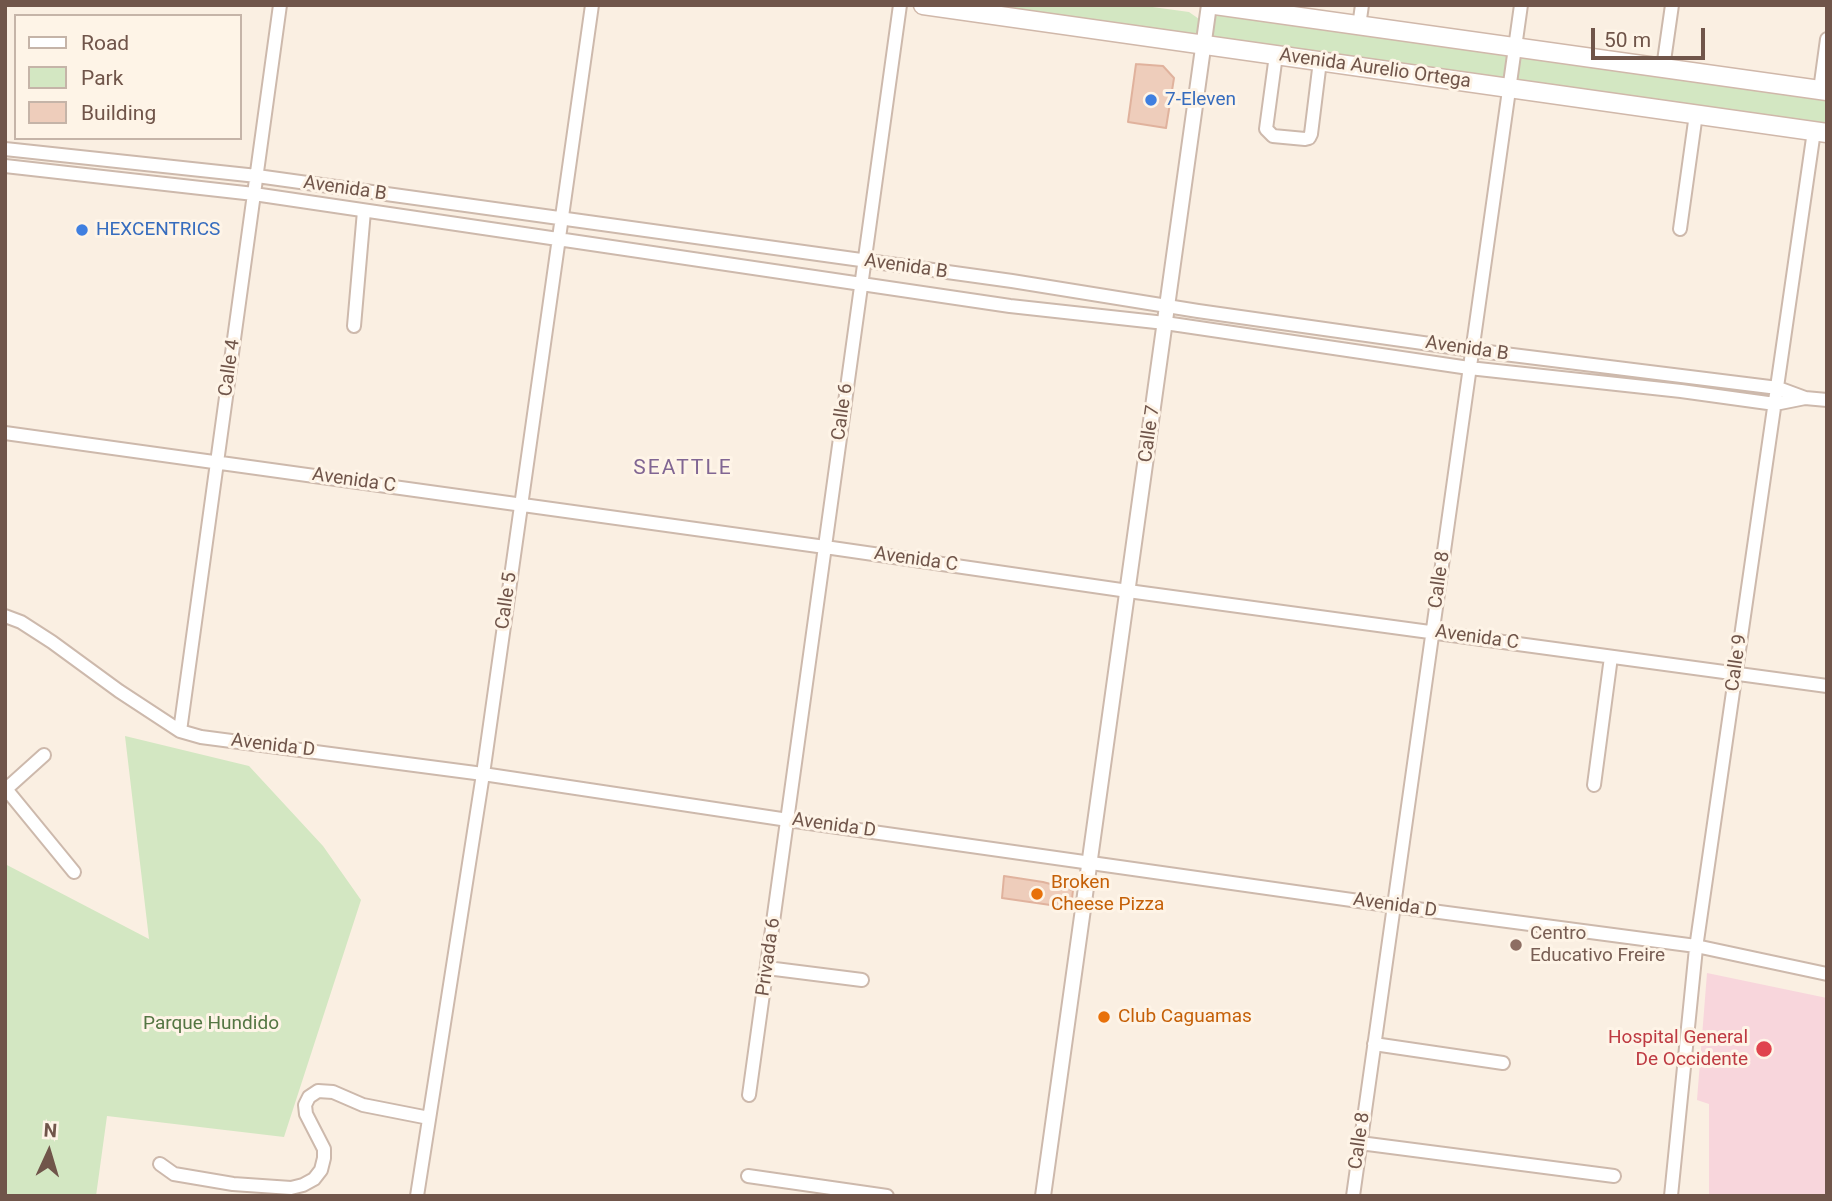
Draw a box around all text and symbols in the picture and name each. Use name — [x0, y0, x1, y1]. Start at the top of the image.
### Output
legend — [14, 14, 242, 140]
scale bar — [1594, 14, 1708, 58]
text: 50 m — [1604, 28, 1651, 52]
text: Road — [81, 31, 129, 55]
street label: Avenida Aurelio Ortega — [1278, 44, 1472, 94]
text: Park — [81, 66, 123, 90]
place label: 7-Eleven — [1165, 89, 1236, 111]
marker: 7-Eleven — [1143, 92, 1159, 108]
text: Building — [81, 101, 156, 125]
street label: Avenida B — [302, 172, 388, 206]
place label: HEXCENTRICS — [96, 219, 220, 241]
marker: HEXCENTRICS — [74, 222, 90, 238]
street label: Avenida B — [863, 250, 949, 284]
street label: Avenida B — [1424, 332, 1510, 366]
street label: Calle 4 — [215, 338, 245, 398]
street label: Calle 6 — [828, 382, 858, 442]
street label: Calle 7 — [1135, 404, 1165, 464]
district label: SEATTLE — [634, 456, 732, 482]
street label: Avenida C — [311, 464, 397, 498]
street label: Avenida C — [873, 543, 959, 577]
street label: Calle 8 — [1425, 550, 1455, 610]
street label: Calle 5 — [492, 571, 522, 631]
street label: Avenida C — [1434, 621, 1520, 655]
street label: Calle 9 — [1722, 633, 1752, 693]
street label: Avenida D — [230, 730, 316, 762]
street label: Avenida D — [791, 809, 877, 843]
place label: Broken Cheese Pizza — [1051, 872, 1164, 916]
marker: Broken Cheese Pizza — [1029, 886, 1045, 902]
street label: Avenida D — [1352, 889, 1438, 923]
street label: Privada 6 — [752, 916, 786, 998]
place label: Centro Educativo Freire — [1530, 923, 1665, 967]
marker: Centro Educativo Freire — [1508, 937, 1524, 953]
place label: Club Caguamas — [1118, 1006, 1252, 1028]
marker: Club Caguamas — [1096, 1009, 1112, 1025]
park label: Parque Hundido — [143, 1013, 279, 1035]
place label: Hospital General De Occidente — [1608, 1027, 1748, 1071]
marker: Hospital General De Occidente — [1754, 1039, 1774, 1059]
street label: Calle 8 — [1345, 1111, 1375, 1171]
north arrow — [14, 1117, 84, 1187]
text: N — [43, 1119, 58, 1142]

